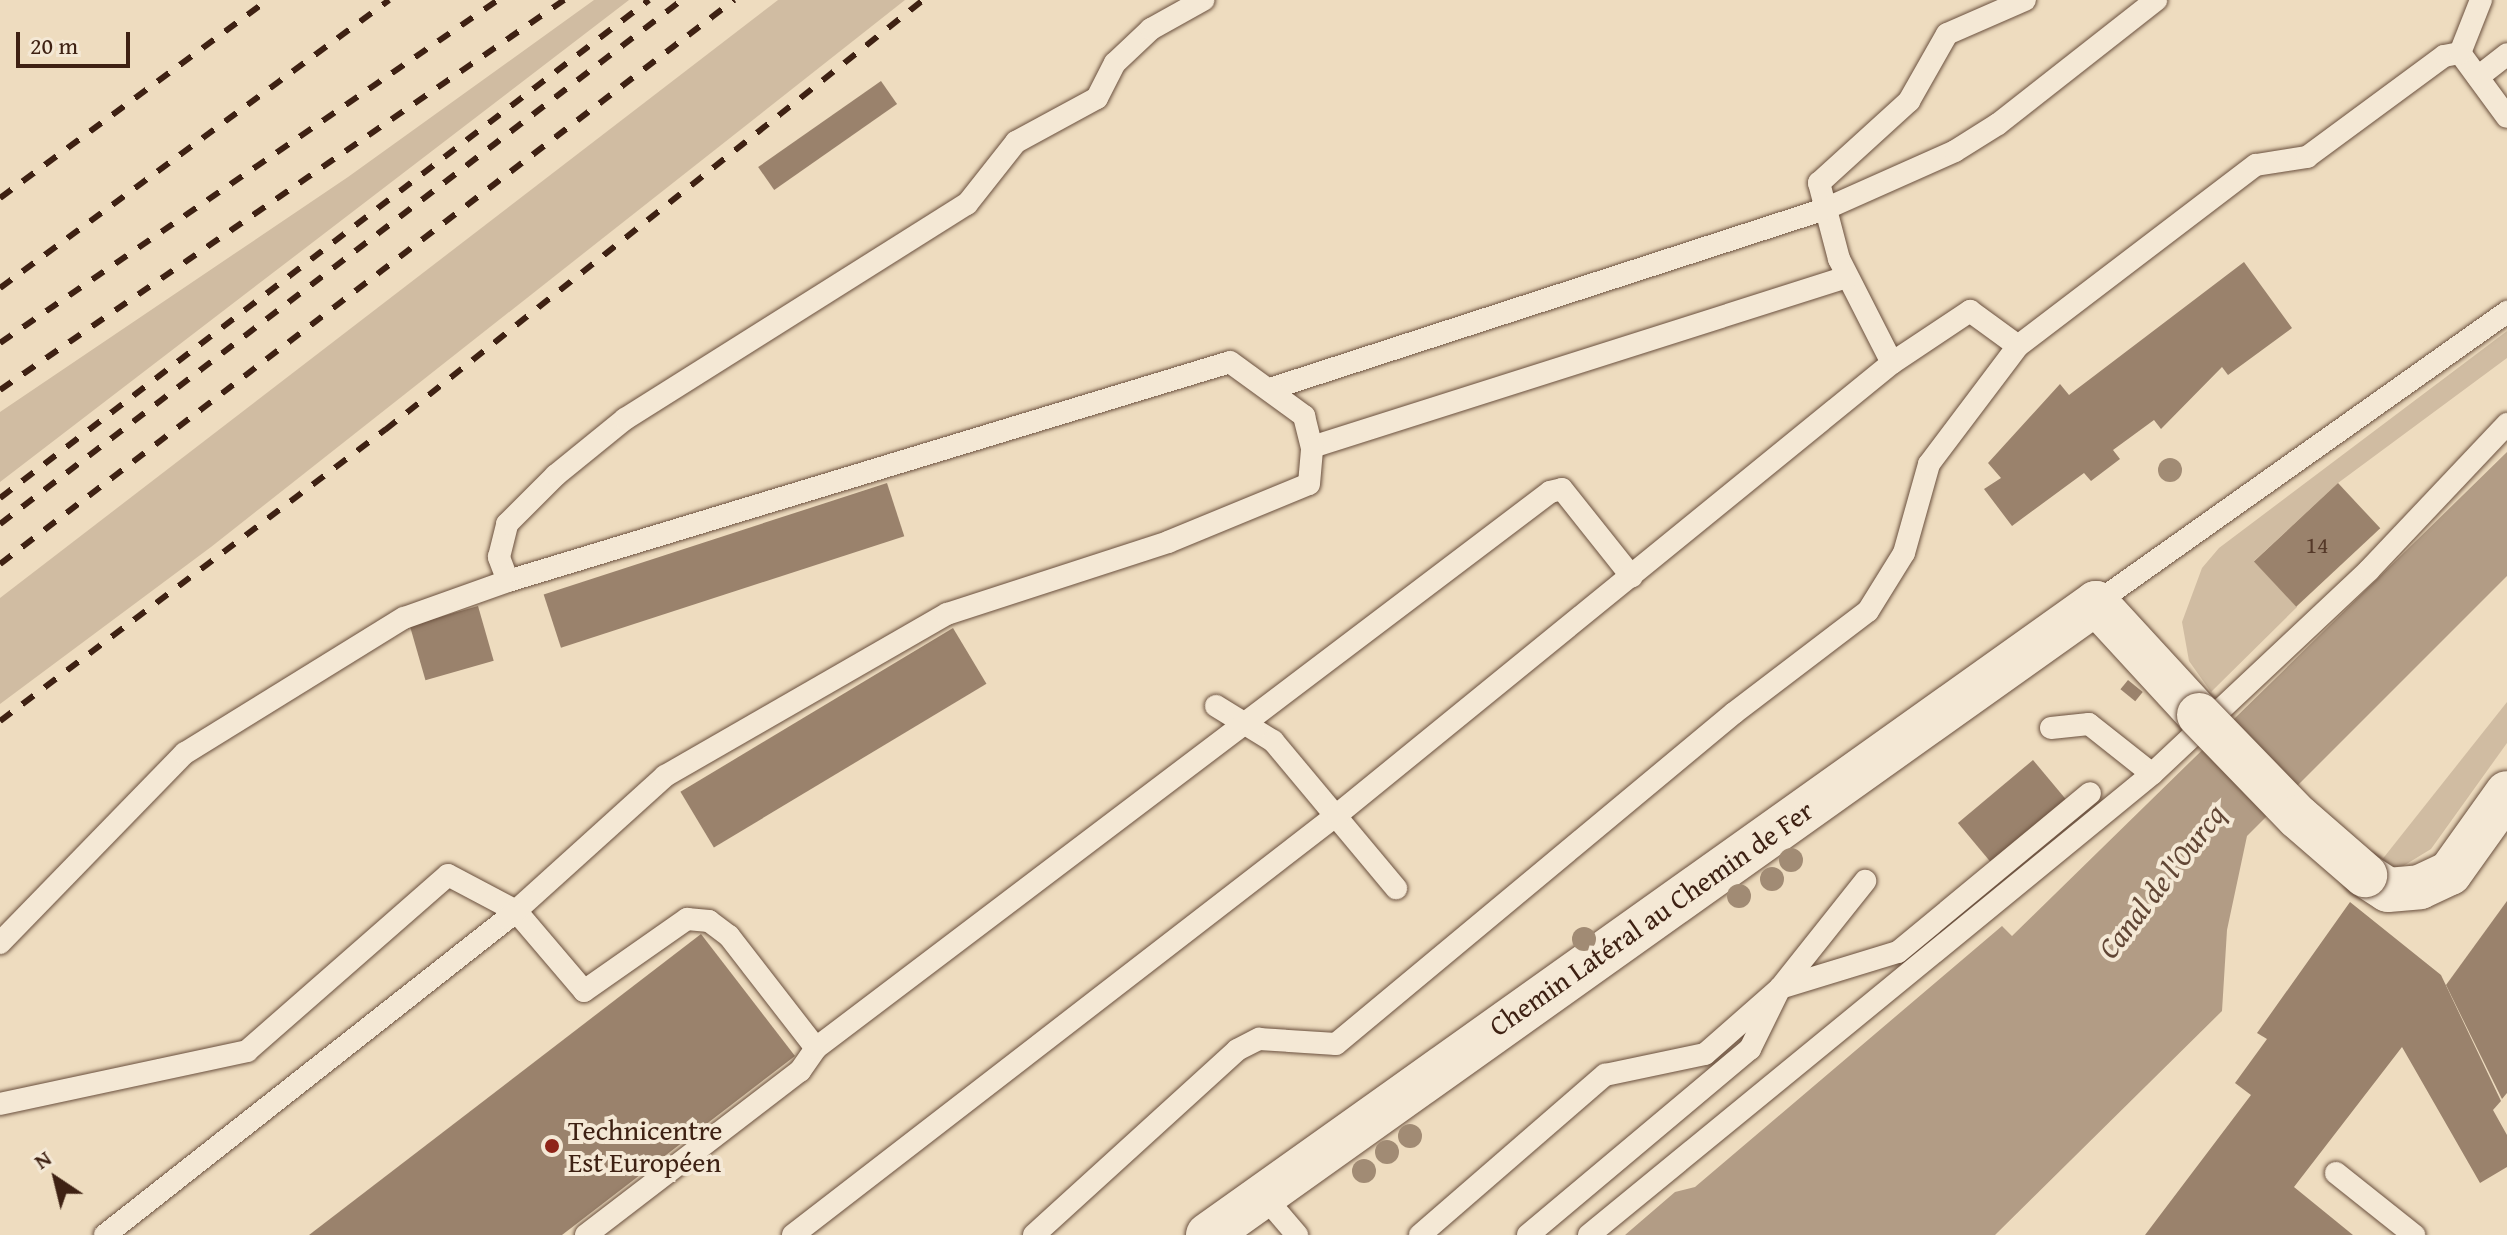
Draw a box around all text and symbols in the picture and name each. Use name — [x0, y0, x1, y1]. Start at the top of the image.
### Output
scale bar — [20, 16, 134, 66]
text: 20 m — [30, 28, 78, 63]
house number: 14 — [2305, 531, 2329, 559]
street label: Chemin Latéral au Chemin de Fer — [1483, 793, 1819, 1043]
water label: Canal de l'Ourcq — [2090, 797, 2232, 965]
place label: Technicentre Est Européen — [568, 1113, 722, 1179]
marker: Technicentre Est Européen — [543, 1137, 561, 1155]
north arrow — [16, 1139, 96, 1219]
text: N — [27, 1142, 57, 1177]

